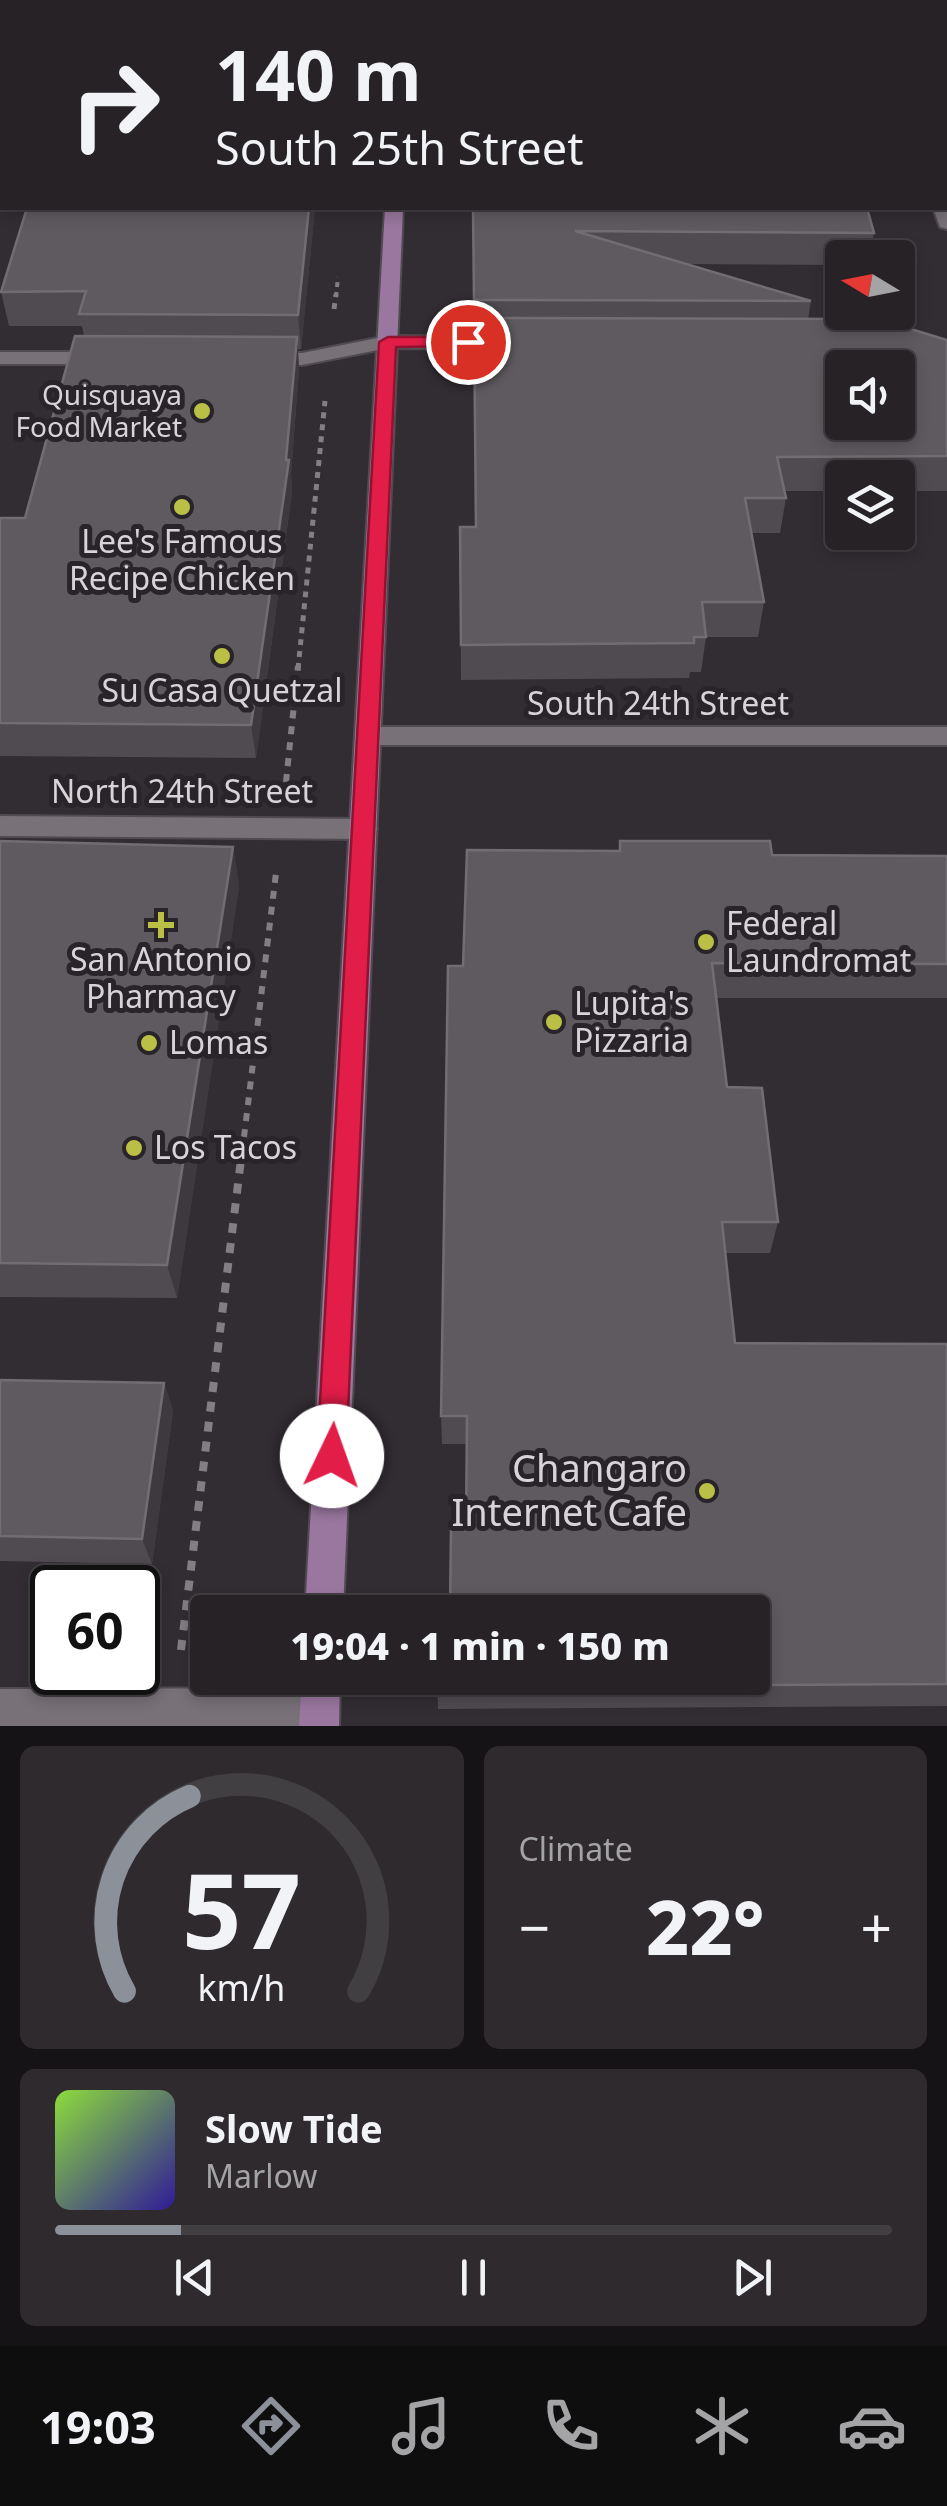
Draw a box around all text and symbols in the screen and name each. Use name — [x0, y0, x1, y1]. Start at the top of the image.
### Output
text: 140 m — [215, 26, 422, 122]
icon: right — [50, 40, 180, 170]
text: South 25th Street — [215, 117, 583, 178]
north arrow — [825, 240, 915, 330]
map controls — [825, 240, 915, 550]
pin — [426, 300, 511, 385]
icon: arrive — [441, 315, 496, 370]
button: sound — [825, 350, 915, 440]
place label: Quisquaya Food Market — [16, 375, 182, 445]
marker: Quisquaya Food Market — [191, 400, 213, 422]
button: layers — [825, 460, 915, 550]
marker: Lee's Famous Recipe Chicken — [171, 496, 193, 518]
place label: Lee's Famous Recipe Chicken — [69, 519, 295, 599]
marker: Su Casa Quetzal — [211, 645, 233, 667]
place label: Su Casa Quetzal — [101, 668, 343, 711]
street label: South 24th Street — [527, 681, 789, 724]
street label: North 24th Street — [51, 769, 313, 812]
place label: Federal Laundromat — [726, 901, 911, 981]
marker: San Antonio Pharmacy — [150, 914, 172, 936]
marker: Federal Laundromat — [695, 931, 717, 953]
place label: San Antonio Pharmacy — [70, 937, 252, 1017]
place label: Lupita's Pizzaria — [574, 981, 689, 1061]
marker: Lupita's Pizzaria — [543, 1011, 565, 1033]
place label: Lomas — [169, 1020, 268, 1063]
marker: Lomas — [138, 1032, 160, 1054]
place label: Los Tacos — [154, 1125, 297, 1168]
marker: Los Tacos — [123, 1137, 145, 1159]
position arrow — [280, 1404, 384, 1508]
place label: Changaro Internet Cafe — [451, 1441, 687, 1537]
marker: Changaro Internet Cafe — [696, 1480, 718, 1502]
speed limit sign: 60 — [30, 1565, 160, 1695]
text: 19:04 · 1 min · 150 m — [290, 1619, 670, 1671]
text: Climate — [519, 1827, 633, 1870]
text: 57 — [182, 1838, 301, 1979]
text: 22° — [646, 1875, 764, 1977]
text: − — [519, 1889, 550, 1964]
text: + — [861, 1889, 892, 1964]
text: km/h — [198, 1963, 286, 2011]
text: Slow Tide — [205, 2102, 383, 2154]
text: Marlow — [205, 2154, 317, 2197]
icon: previous — [167, 2250, 222, 2305]
icon: pause — [446, 2250, 501, 2305]
icon: next — [725, 2250, 780, 2305]
icon: directions — [236, 2391, 306, 2461]
icon: music — [386, 2391, 456, 2461]
icon: phone — [536, 2391, 606, 2461]
icon: climate — [687, 2391, 757, 2461]
icon: car — [837, 2391, 907, 2461]
text: 19:03 — [40, 2396, 156, 2457]

